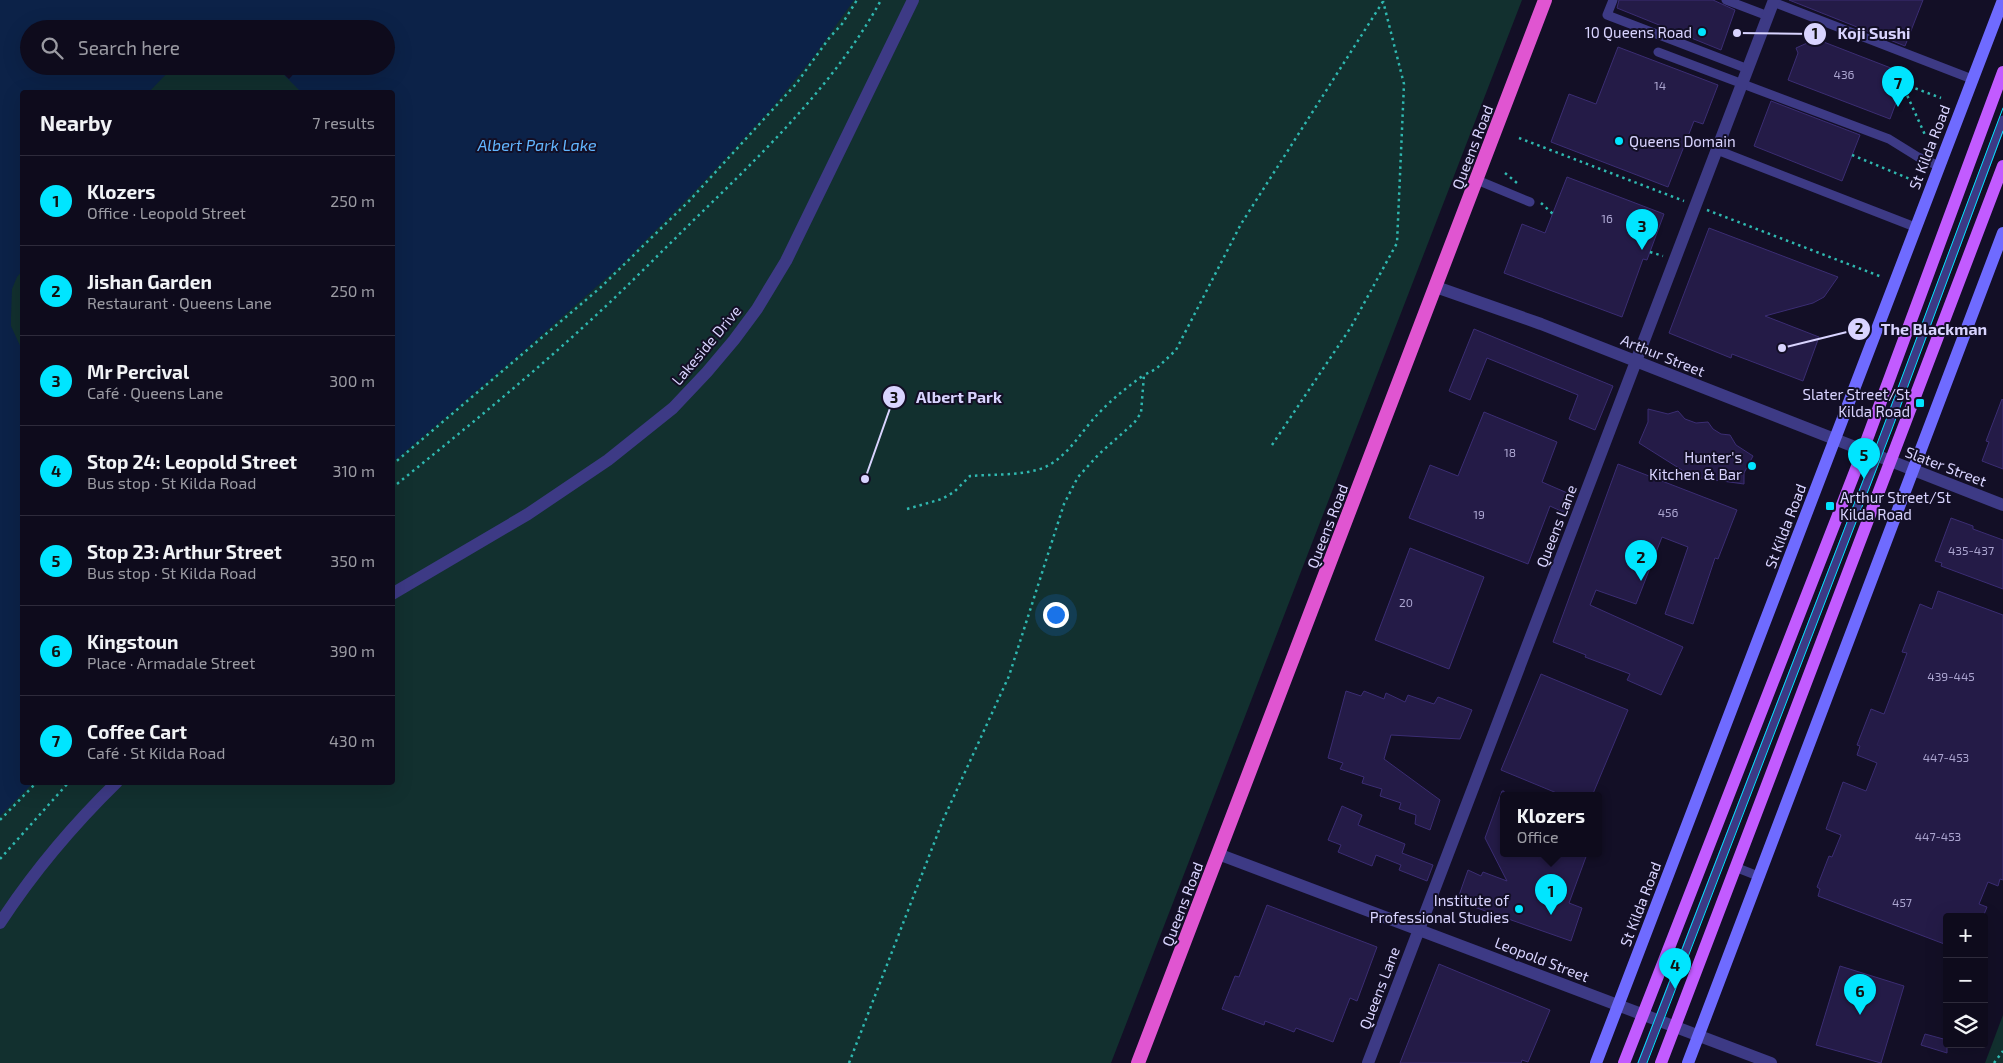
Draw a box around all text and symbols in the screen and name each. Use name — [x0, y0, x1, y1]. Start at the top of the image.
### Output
callout: Koji Sushi — [1803, 18, 1921, 49]
search box — [20, 20, 395, 75]
place label: 10 Queens Road — [1585, 23, 1692, 42]
text: Koji Sushi — [1837, 23, 1911, 42]
text: 1 — [1812, 24, 1818, 42]
marker: 10 Queens Road — [1696, 26, 1708, 38]
icon: search — [38, 34, 66, 62]
text: Search here — [78, 36, 180, 59]
pin: 7 — [1882, 66, 1914, 107]
house number: 436 — [1834, 67, 1855, 81]
house number: 14 — [1654, 78, 1666, 92]
street label: Queens Road — [1448, 102, 1497, 192]
street label: St Kilda Road — [1905, 102, 1953, 192]
text: Nearby — [40, 110, 112, 135]
text: 7 results — [312, 113, 375, 132]
place label: Queens Domain — [1629, 132, 1736, 151]
water label: Albert Park Lake — [476, 135, 597, 154]
marker: Queens Domain — [1613, 135, 1625, 147]
text: Klozers — [87, 180, 155, 203]
text: 1 — [53, 191, 59, 210]
text: 250 m — [330, 191, 375, 210]
text: Office · Leopold Street — [87, 203, 246, 222]
pin: 3 — [1626, 209, 1658, 250]
house number: 16 — [1601, 211, 1613, 225]
text: Jishan Garden — [87, 270, 212, 293]
text: 2 — [51, 281, 61, 300]
text: 250 m — [330, 281, 375, 300]
text: Restaurant · Queens Lane — [87, 293, 272, 312]
street label: Lakeside Drive — [667, 302, 745, 388]
callout: The Blackman — [1846, 313, 1997, 344]
text: 2 — [1855, 319, 1864, 337]
text: The Blackman — [1881, 319, 1987, 338]
street label: Arthur Street — [1618, 330, 1708, 380]
text: Mr Percival — [87, 360, 189, 383]
text: 3 — [51, 371, 61, 390]
text: 300 m — [329, 371, 375, 390]
callout: Albert Park — [881, 382, 1012, 413]
text: Café · Queens Lane — [87, 383, 223, 402]
place label: Slater Street/St Kilda Road — [1803, 385, 1910, 420]
text: Albert Park — [916, 387, 1002, 406]
text: 3 — [890, 388, 898, 406]
marker: Slater Street/St Kilda Road — [1914, 397, 1926, 409]
pin: 5 — [1848, 438, 1880, 479]
street label: Slater Street — [1903, 442, 1989, 490]
house number: 18 — [1504, 445, 1516, 459]
place label: Hunter's Kitchen & Bar — [1649, 448, 1742, 483]
text: Stop 24: Leopold Street — [87, 450, 297, 473]
marker: Hunter's Kitchen & Bar — [1746, 460, 1758, 472]
text: 4 — [51, 461, 61, 480]
text: 310 m — [333, 461, 375, 480]
text: Bus stop · St Kilda Road — [87, 473, 256, 492]
street label: Queens Road — [1303, 481, 1352, 571]
street label: St Kilda Road — [1761, 481, 1809, 571]
street label: Queens Lane — [1532, 482, 1581, 570]
place label: Arthur Street/St Kilda Road — [1840, 488, 1951, 523]
marker: Arthur Street/St Kilda Road — [1824, 500, 1836, 512]
house number: 456 — [1658, 505, 1678, 519]
house number: 19 — [1473, 507, 1485, 521]
text: Stop 23: Arthur Street — [87, 540, 282, 563]
pin: 2 — [1625, 540, 1657, 581]
house number: 435-437 — [1948, 543, 1994, 557]
text: 5 — [52, 551, 60, 570]
text: 350 m — [330, 551, 375, 570]
text: Bus stop · St Kilda Road — [87, 563, 256, 582]
house number: 20 — [1399, 595, 1413, 609]
your location — [1043, 602, 1069, 628]
text: Kingstoun — [87, 630, 179, 653]
text: 6 — [51, 641, 61, 660]
text: 390 m — [330, 641, 375, 660]
text: Place · Armadale Street — [87, 653, 255, 672]
house number: 439-445 — [1927, 669, 1975, 683]
text: Coffee Cart — [87, 720, 187, 743]
text: 7 — [52, 731, 60, 750]
text: 430 m — [329, 731, 375, 750]
text: Café · St Kilda Road — [87, 743, 225, 762]
house number: 447-453 — [1923, 750, 1969, 764]
popup — [1500, 792, 1602, 857]
text: Klozers — [1517, 804, 1585, 827]
text: Office — [1517, 827, 1559, 846]
house number: 447-453 — [1915, 829, 1961, 843]
street label: Queens Road — [1158, 859, 1207, 949]
street label: St Kilda Road — [1616, 859, 1664, 949]
pin: 1 — [1535, 874, 1567, 915]
place label: Institute of Professional Studies — [1370, 891, 1509, 926]
house number: 457 — [1892, 895, 1912, 909]
marker: Institute of Professional Studies — [1513, 903, 1525, 915]
map controls — [1943, 913, 1988, 1048]
button: + — [1943, 913, 1988, 958]
street label: Leopold Street — [1492, 933, 1592, 985]
street label: Queens Lane — [1355, 944, 1404, 1032]
pin: 4 — [1659, 948, 1691, 989]
button: − — [1943, 958, 1988, 1003]
pin: 6 — [1844, 974, 1876, 1015]
button: layers — [1943, 1003, 1988, 1048]

